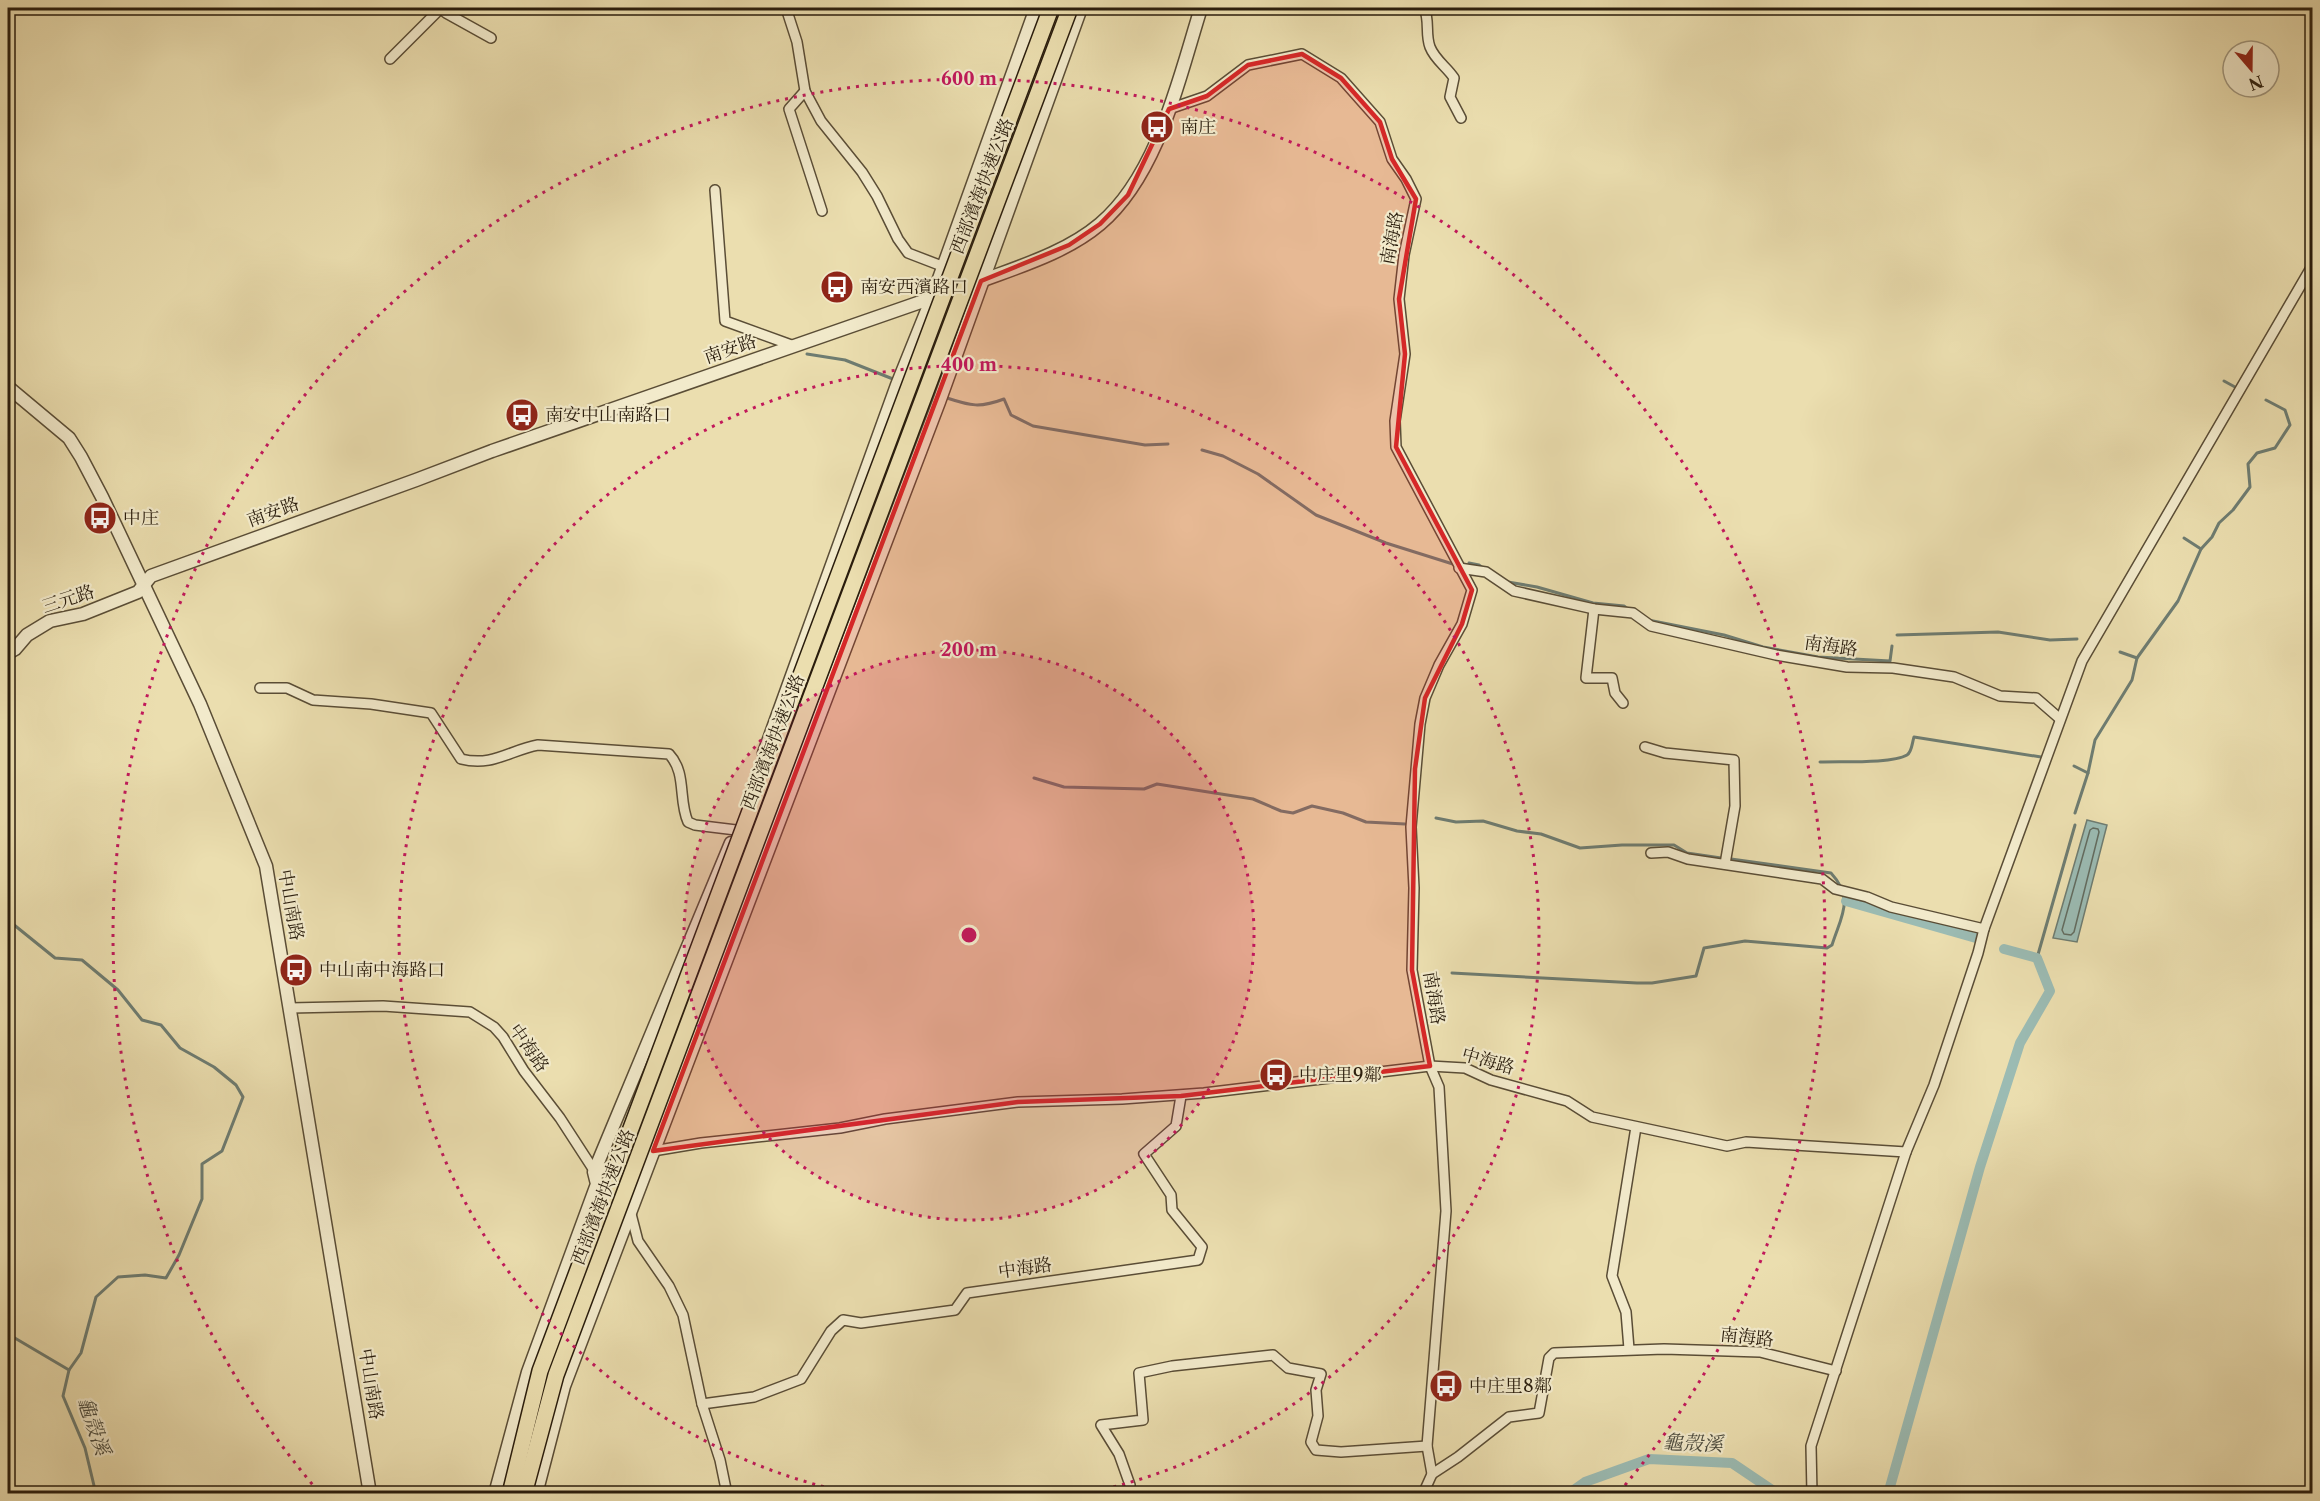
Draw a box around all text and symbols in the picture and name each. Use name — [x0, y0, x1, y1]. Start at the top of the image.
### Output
north arrow — [2221, 39, 2281, 99]
text: 600 m — [941, 68, 997, 90]
text: N — [2246, 71, 2266, 95]
bus stop icon: 南庄 — [1139, 109, 1175, 145]
street label: 西部濱海快速公路 — [946, 115, 1018, 257]
place label: 南庄 — [1180, 116, 1216, 138]
street label: 南海路 — [1376, 209, 1408, 267]
bus stop icon: 南安西濱路口 — [819, 269, 855, 305]
place label: 南安西濱路口 — [860, 276, 968, 298]
street label: 南安路 — [701, 330, 759, 368]
text: 400 m — [941, 354, 997, 376]
bus stop icon: 南安中山南路口 — [504, 397, 540, 433]
place label: 南安中山南路口 — [545, 404, 671, 426]
street label: 南安路 — [244, 492, 302, 532]
bus stop icon: 中庄 — [82, 500, 118, 536]
place label: 中庄 — [123, 507, 159, 529]
street label: 三元路 — [39, 580, 97, 618]
street label: 南海路 — [1803, 631, 1859, 661]
text: 200 m — [941, 639, 997, 661]
street label: 西部濱海快速公路 — [737, 671, 809, 813]
street label: 中山南路 — [274, 868, 308, 942]
centre of rings — [959, 925, 979, 945]
bus stop icon: 中山南中海路口 — [278, 952, 314, 988]
place label: 中山南中海路口 — [319, 959, 445, 981]
street label: 南海路 — [1419, 970, 1449, 1026]
street label: 中海路 — [505, 1020, 553, 1076]
street label: 中海路 — [1459, 1043, 1517, 1079]
bus stop icon: 中庄里9鄰 — [1258, 1057, 1294, 1093]
place label: 中庄里9鄰 — [1299, 1064, 1382, 1086]
street label: 西部濱海快速公路 — [567, 1126, 639, 1268]
street label: 中海路 — [997, 1253, 1053, 1283]
street label: 南海路 — [1719, 1323, 1775, 1351]
street label: 中山南路 — [355, 1347, 387, 1421]
bus stop icon: 中庄里8鄰 — [1428, 1368, 1464, 1404]
place label: 中庄里8鄰 — [1469, 1375, 1552, 1397]
water label: 龜殼溪 — [73, 1394, 116, 1460]
water label: 龜殼溪 — [1663, 1430, 1725, 1456]

